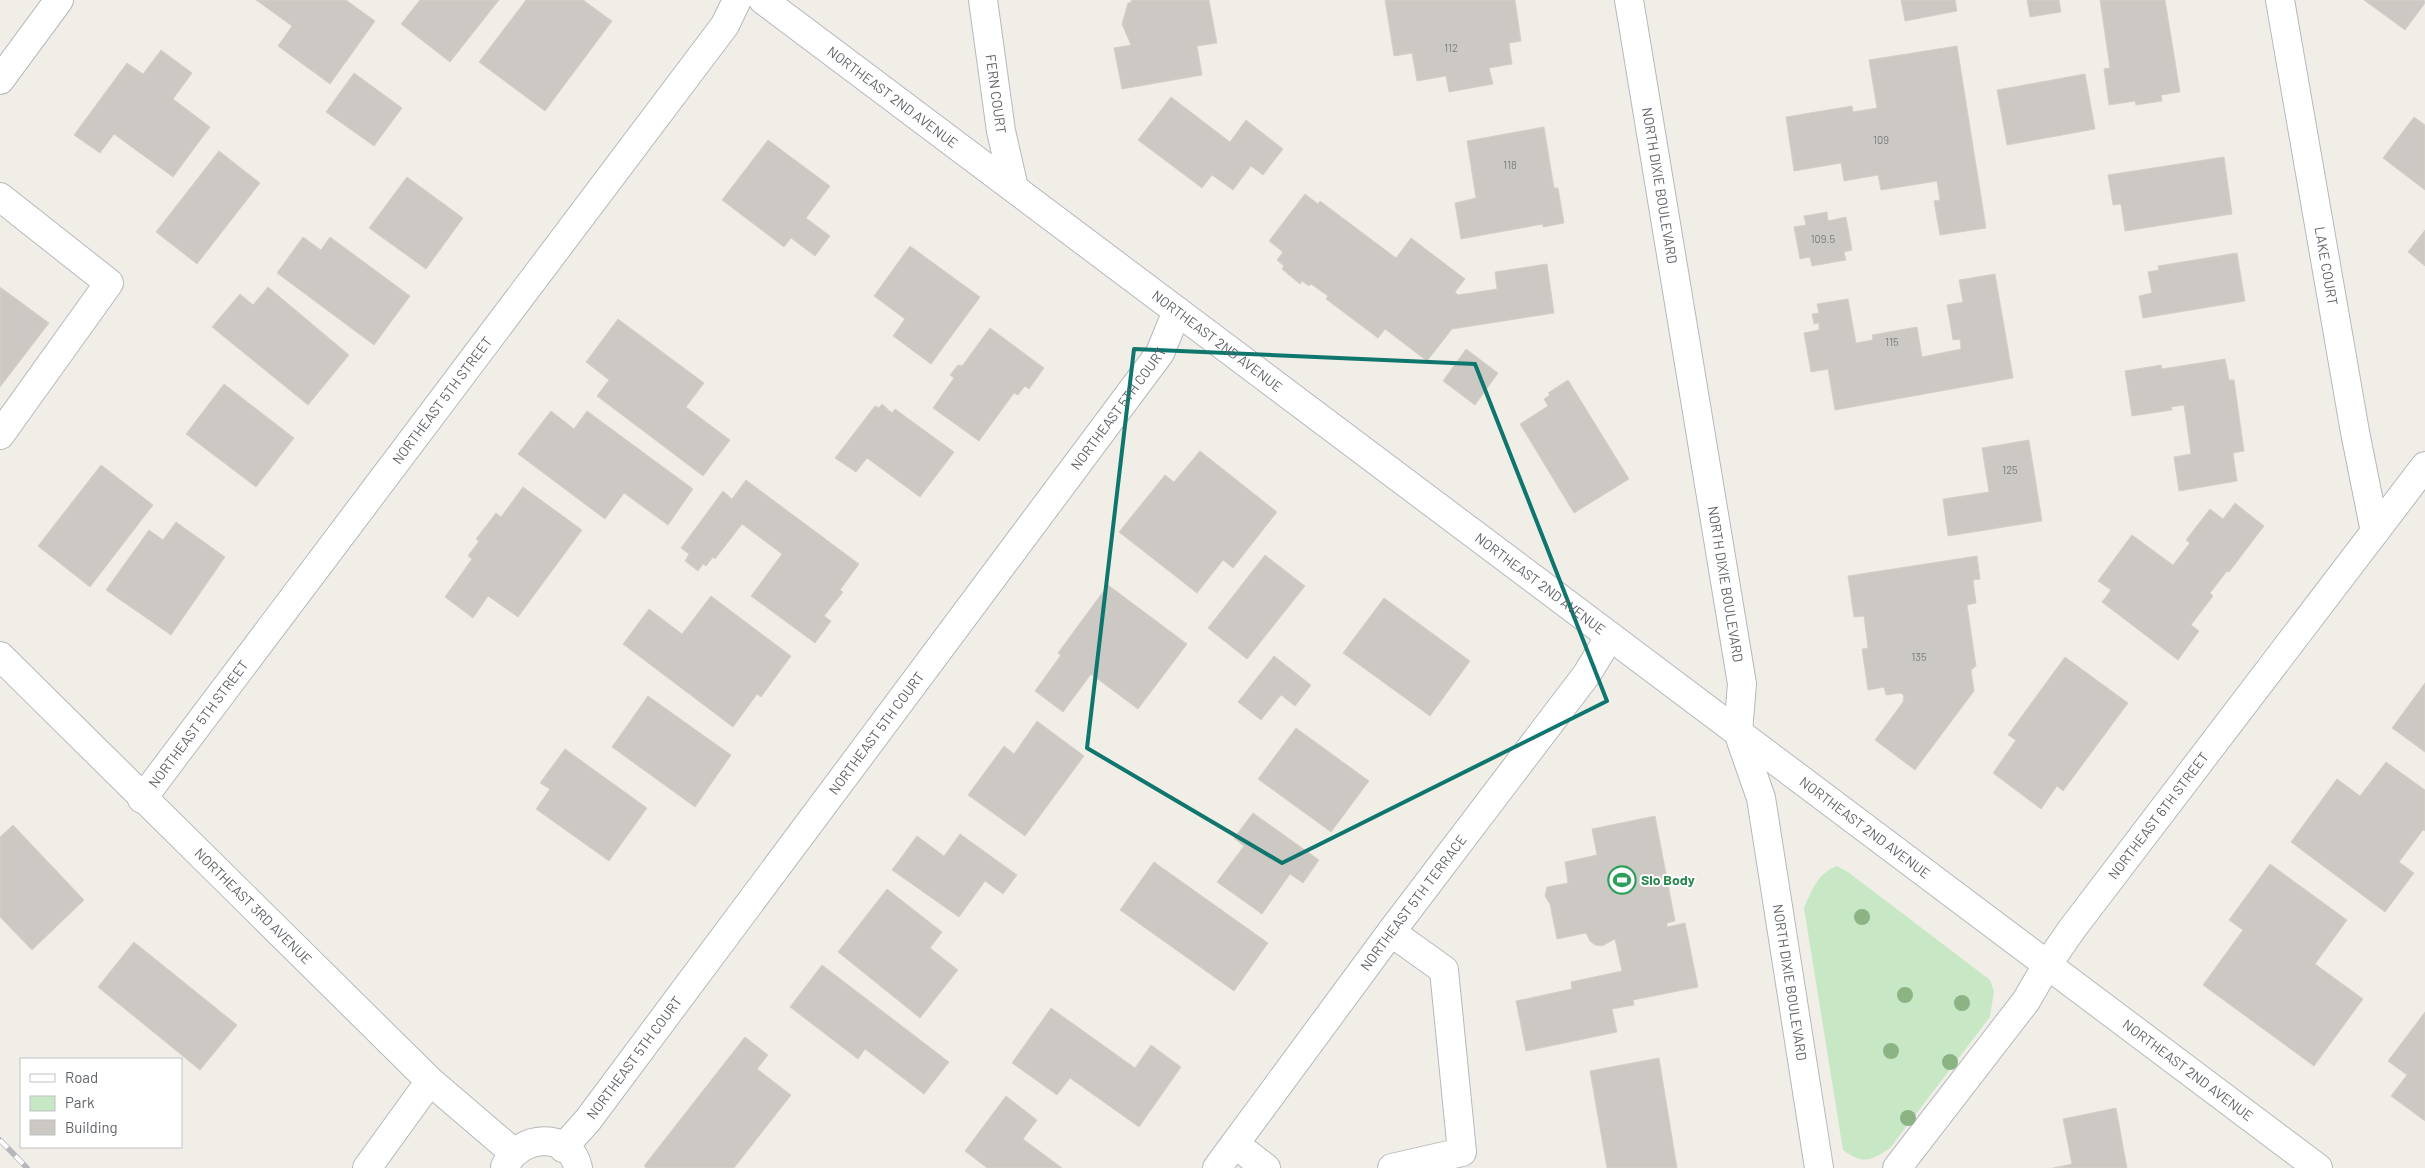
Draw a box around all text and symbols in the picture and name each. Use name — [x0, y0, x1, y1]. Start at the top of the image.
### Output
house number: 112 — [1444, 41, 1458, 54]
street label: NORTHEAST 2ND AVENUE — [824, 42, 961, 151]
street label: FERN COURT — [983, 53, 1010, 135]
street label: NORTH DIXIE BOULEVARD — [1639, 106, 1681, 265]
house number: 109 — [1873, 133, 1889, 146]
house number: 118 — [1503, 158, 1517, 171]
street label: LAKE COURT — [2311, 225, 2342, 307]
house number: 109.5 — [1811, 232, 1836, 245]
street label: NORTHEAST 2ND AVENUE — [1149, 286, 1286, 395]
street label: NORTHEAST 5TH STREET — [388, 333, 495, 467]
house number: 115 — [1885, 335, 1899, 348]
street label: NORTHEAST 5TH COURT — [1067, 345, 1169, 473]
house number: 125 — [2002, 463, 2018, 476]
street label: NORTH DIXIE BOULEVARD — [1705, 505, 1747, 663]
street label: NORTHEAST 2ND AVENUE — [1472, 529, 1609, 638]
house number: 135 — [1911, 650, 1927, 663]
street label: NORTHEAST 5TH STREET — [145, 656, 252, 791]
street label: NORTHEAST 5TH COURT — [825, 668, 927, 798]
street label: NORTHEAST 6TH STREET — [2104, 748, 2212, 882]
street label: NORTHEAST 2ND AVENUE — [1797, 773, 1934, 882]
street label: NORTHEAST 5TH TERRACE — [1356, 831, 1470, 974]
street label: NORTHEAST 3RD AVENUE — [191, 844, 316, 967]
sports icon: Slo Body — [1607, 865, 1637, 895]
place label: Slo Body — [1641, 871, 1695, 888]
street label: NORTH DIXIE BOULEVARD — [1770, 903, 1811, 1062]
street label: NORTHEAST 5TH COURT — [583, 993, 685, 1122]
street label: NORTHEAST 2ND AVENUE — [2120, 1015, 2257, 1124]
legend — [20, 1058, 182, 1148]
text: Road — [65, 1068, 98, 1086]
text: Park — [65, 1093, 95, 1111]
text: Building — [65, 1118, 118, 1136]

